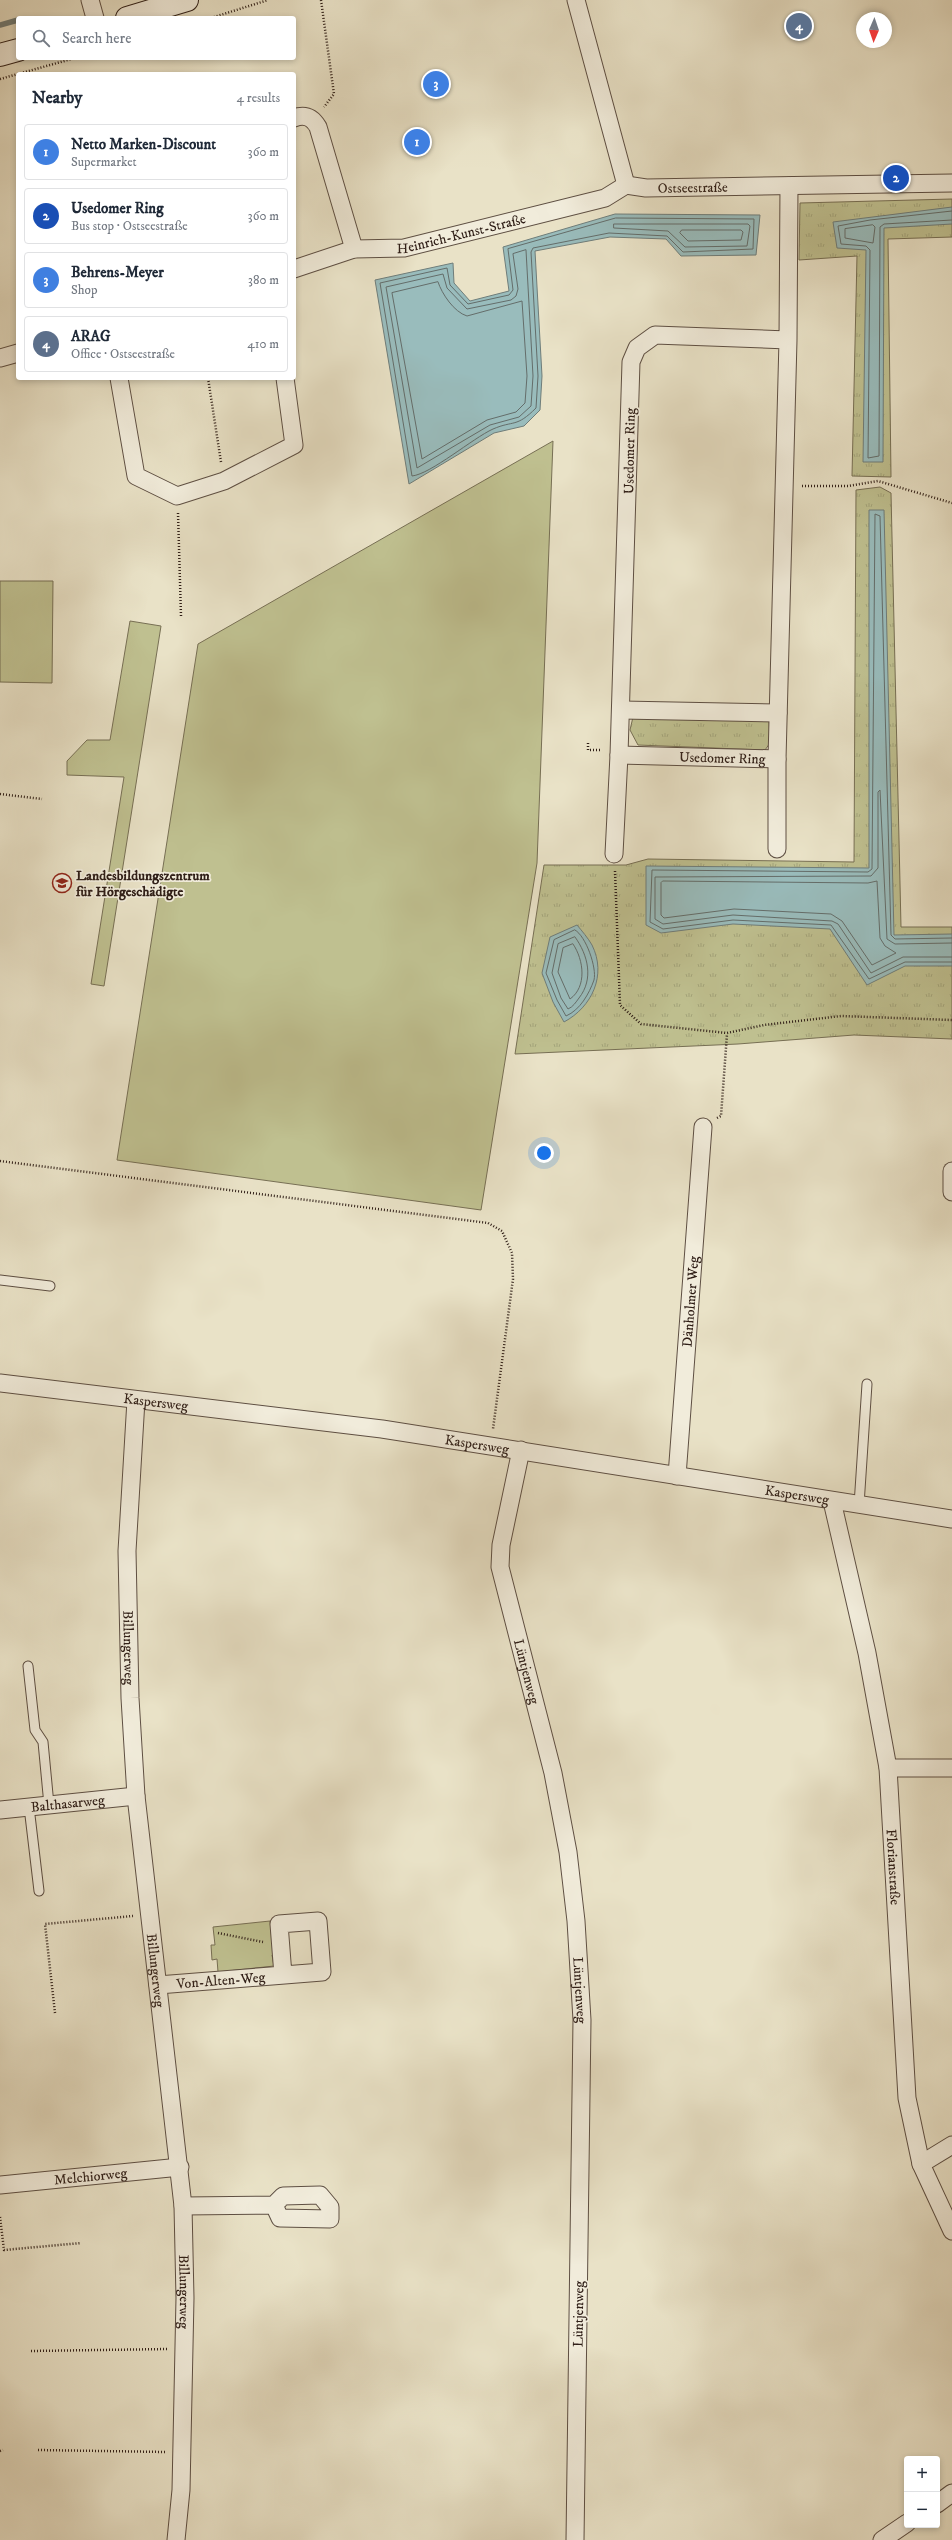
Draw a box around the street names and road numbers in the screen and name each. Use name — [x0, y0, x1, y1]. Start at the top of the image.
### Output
street label: Ostseestraße — [658, 179, 728, 198]
street label: Heinrich-Kunst-Straße — [397, 210, 528, 258]
street label: Usedomer Ring — [620, 408, 640, 494]
street label: Usedomer Ring — [679, 749, 766, 769]
street label: Dänholmer Weg — [679, 1255, 703, 1348]
street label: Kaspersweg — [123, 1390, 189, 1416]
street label: Kaspersweg — [444, 1431, 510, 1459]
street label: Kaspersweg — [764, 1482, 831, 1509]
street label: Billungerweg — [118, 1610, 138, 1685]
street label: Lüntjenweg — [509, 1637, 543, 1706]
street label: Balthasarweg — [30, 1791, 106, 1817]
street label: Florianstraße — [882, 1828, 904, 1906]
street label: Billungerweg — [142, 1932, 168, 2009]
street label: Lüntjenweg — [568, 1956, 590, 2024]
street label: Von-Alten-Weg — [175, 1969, 266, 1994]
street label: Melchiorweg — [53, 2164, 128, 2190]
street label: Billungerweg — [174, 2254, 193, 2329]
street label: Lüntjenweg — [569, 2280, 589, 2347]

